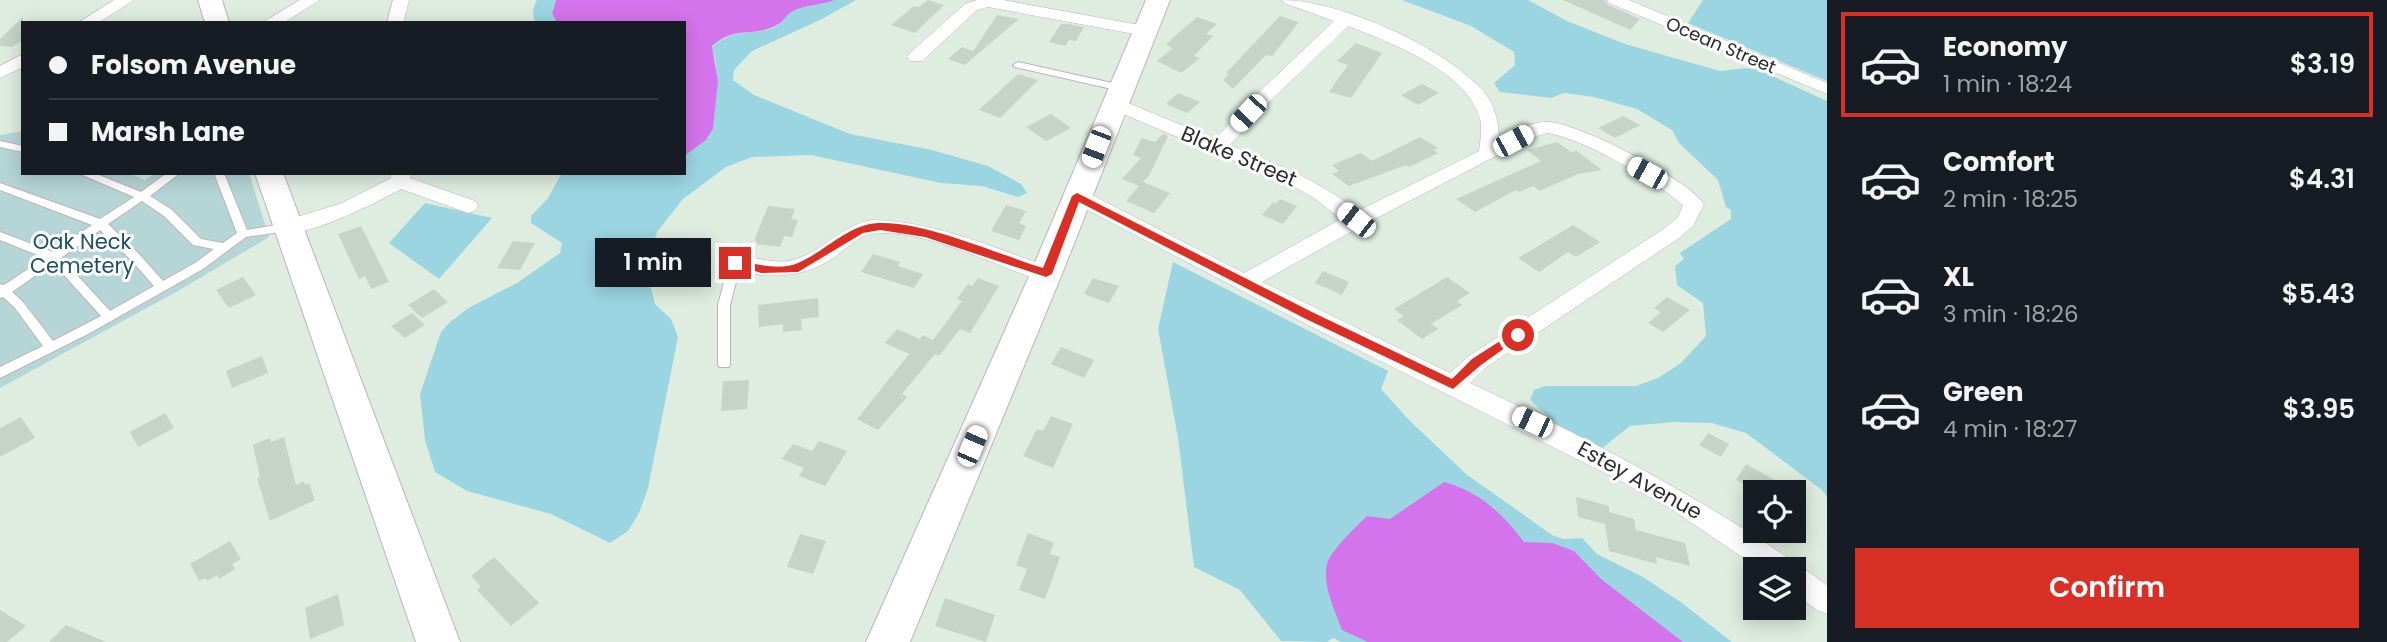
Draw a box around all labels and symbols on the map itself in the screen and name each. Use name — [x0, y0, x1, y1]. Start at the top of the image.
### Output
street label: Ocean Street — [1662, 11, 1780, 79]
car — [1226, 90, 1271, 136]
street label: Blake Street — [1177, 119, 1301, 193]
car — [1490, 122, 1537, 160]
car — [1079, 124, 1114, 170]
car — [1624, 154, 1671, 192]
car — [1333, 199, 1380, 241]
park label: Oak Neck Cemetery — [30, 227, 134, 280]
callout: 1 min — [595, 238, 710, 288]
route end — [719, 247, 751, 279]
route start — [1502, 319, 1534, 351]
car — [1509, 404, 1556, 440]
car — [955, 423, 990, 469]
street label: Estey Avenue — [1572, 434, 1708, 526]

